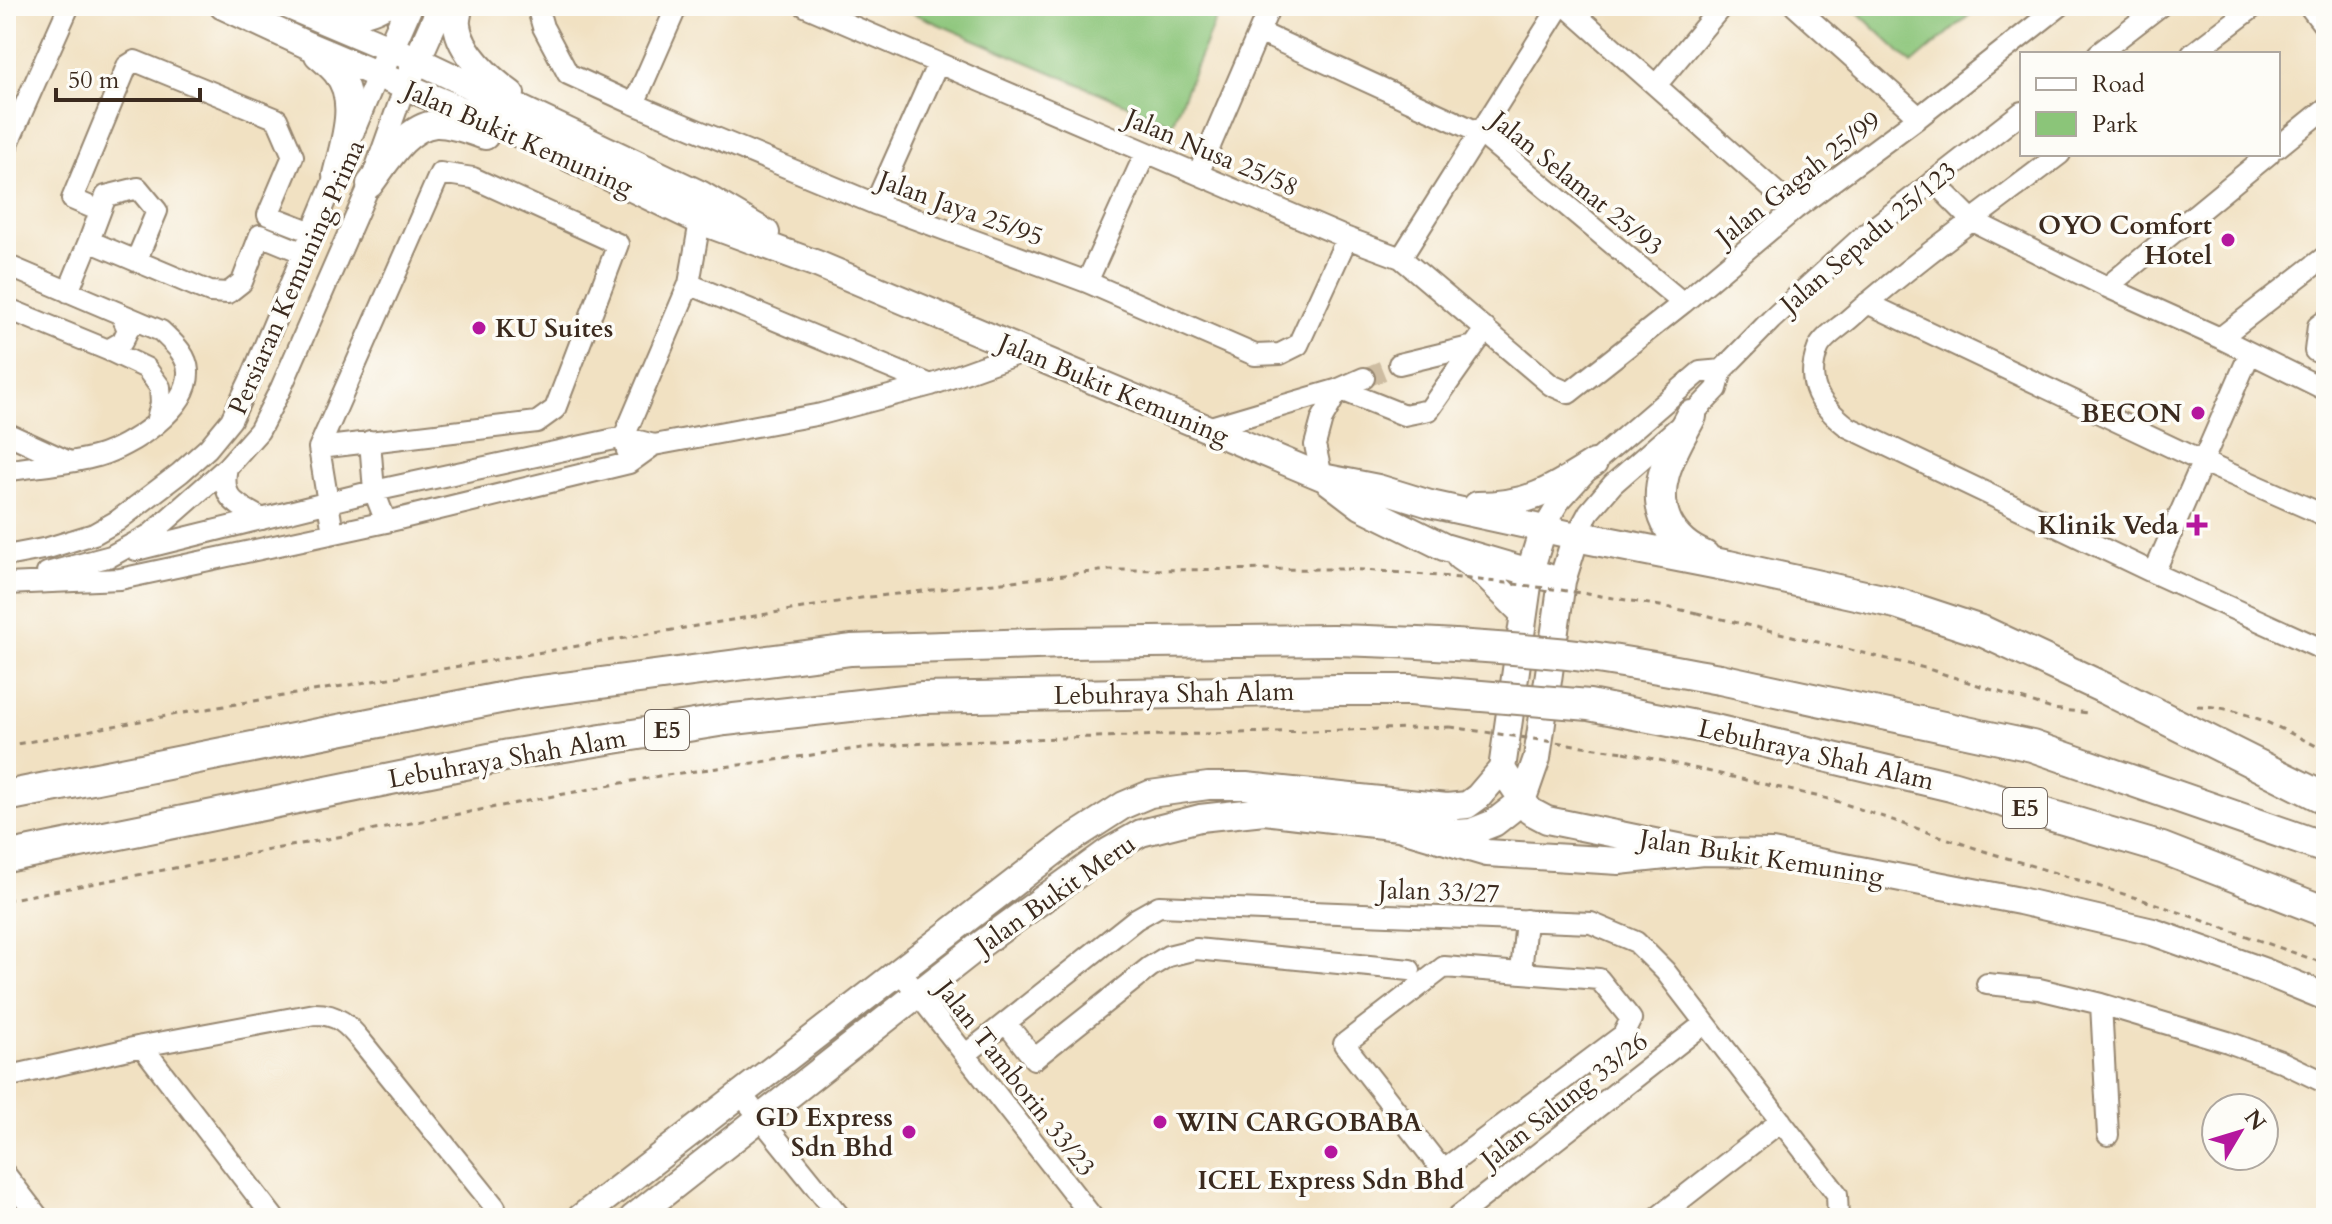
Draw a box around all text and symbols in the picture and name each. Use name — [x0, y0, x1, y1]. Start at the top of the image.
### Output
scale bar — [56, 52, 200, 102]
legend — [2020, 52, 2280, 156]
text: 50 m — [68, 64, 120, 97]
text: Road — [2092, 68, 2145, 101]
street label: Jalan Bukit Kemuning — [395, 71, 639, 205]
street label: Jalan Nusa 25/58 — [1116, 99, 1304, 205]
street label: Jalan Selamat 25/93 — [1480, 100, 1670, 264]
street label: Jalan Gagah 25/99 — [1705, 103, 1888, 256]
text: Park — [2092, 108, 2138, 141]
street label: Persiaran Kemuning Prima — [220, 134, 373, 420]
street label: Jalan Sepadu 25/123 — [1770, 153, 1964, 324]
street label: Jalan Jaya 25/95 — [870, 161, 1048, 255]
place label: OYO Comfort Hotel — [2038, 208, 2212, 273]
marker: OYO Comfort Hotel — [2219, 231, 2237, 249]
place label: KU Suites — [495, 311, 613, 346]
marker: KU Suites — [470, 319, 488, 337]
street label: Jalan Bukit Kemuning — [990, 324, 1235, 454]
place label: BECON — [2081, 396, 2182, 431]
marker: BECON — [2189, 404, 2207, 422]
place label: Klinik Veda — [2038, 508, 2179, 543]
marker: Klinik Veda — [2186, 514, 2208, 536]
street label: Lebuhraya Shah Alam — [1053, 674, 1295, 713]
road number: E5 — [645, 710, 689, 750]
street label: Lebuhraya Shah Alam — [1695, 710, 1937, 799]
street label: Lebuhraya Shah Alam — [385, 720, 629, 797]
road number: E5 — [2003, 788, 2047, 828]
street label: Jalan Bukit Kemuning — [1633, 820, 1887, 894]
street label: Jalan Bukit Meru — [965, 826, 1142, 965]
street label: Jalan 33/27 — [1374, 872, 1500, 911]
street label: Jalan Tamborin 33/23 — [925, 970, 1103, 1184]
street label: Jalan Salung 33/26 — [1470, 1024, 1655, 1179]
north arrow — [2200, 1092, 2280, 1172]
place label: GD Express Sdn Bhd — [755, 1100, 893, 1165]
text: N — [2237, 1104, 2273, 1137]
place label: WIN CARGOBABA — [1175, 1105, 1423, 1140]
marker: WIN CARGOBABA — [1151, 1113, 1169, 1131]
marker: GD Express Sdn Bhd — [900, 1123, 918, 1141]
marker: ICEL Express Sdn Bhd — [1322, 1143, 1340, 1161]
place label: ICEL Express Sdn Bhd — [1198, 1163, 1465, 1198]

